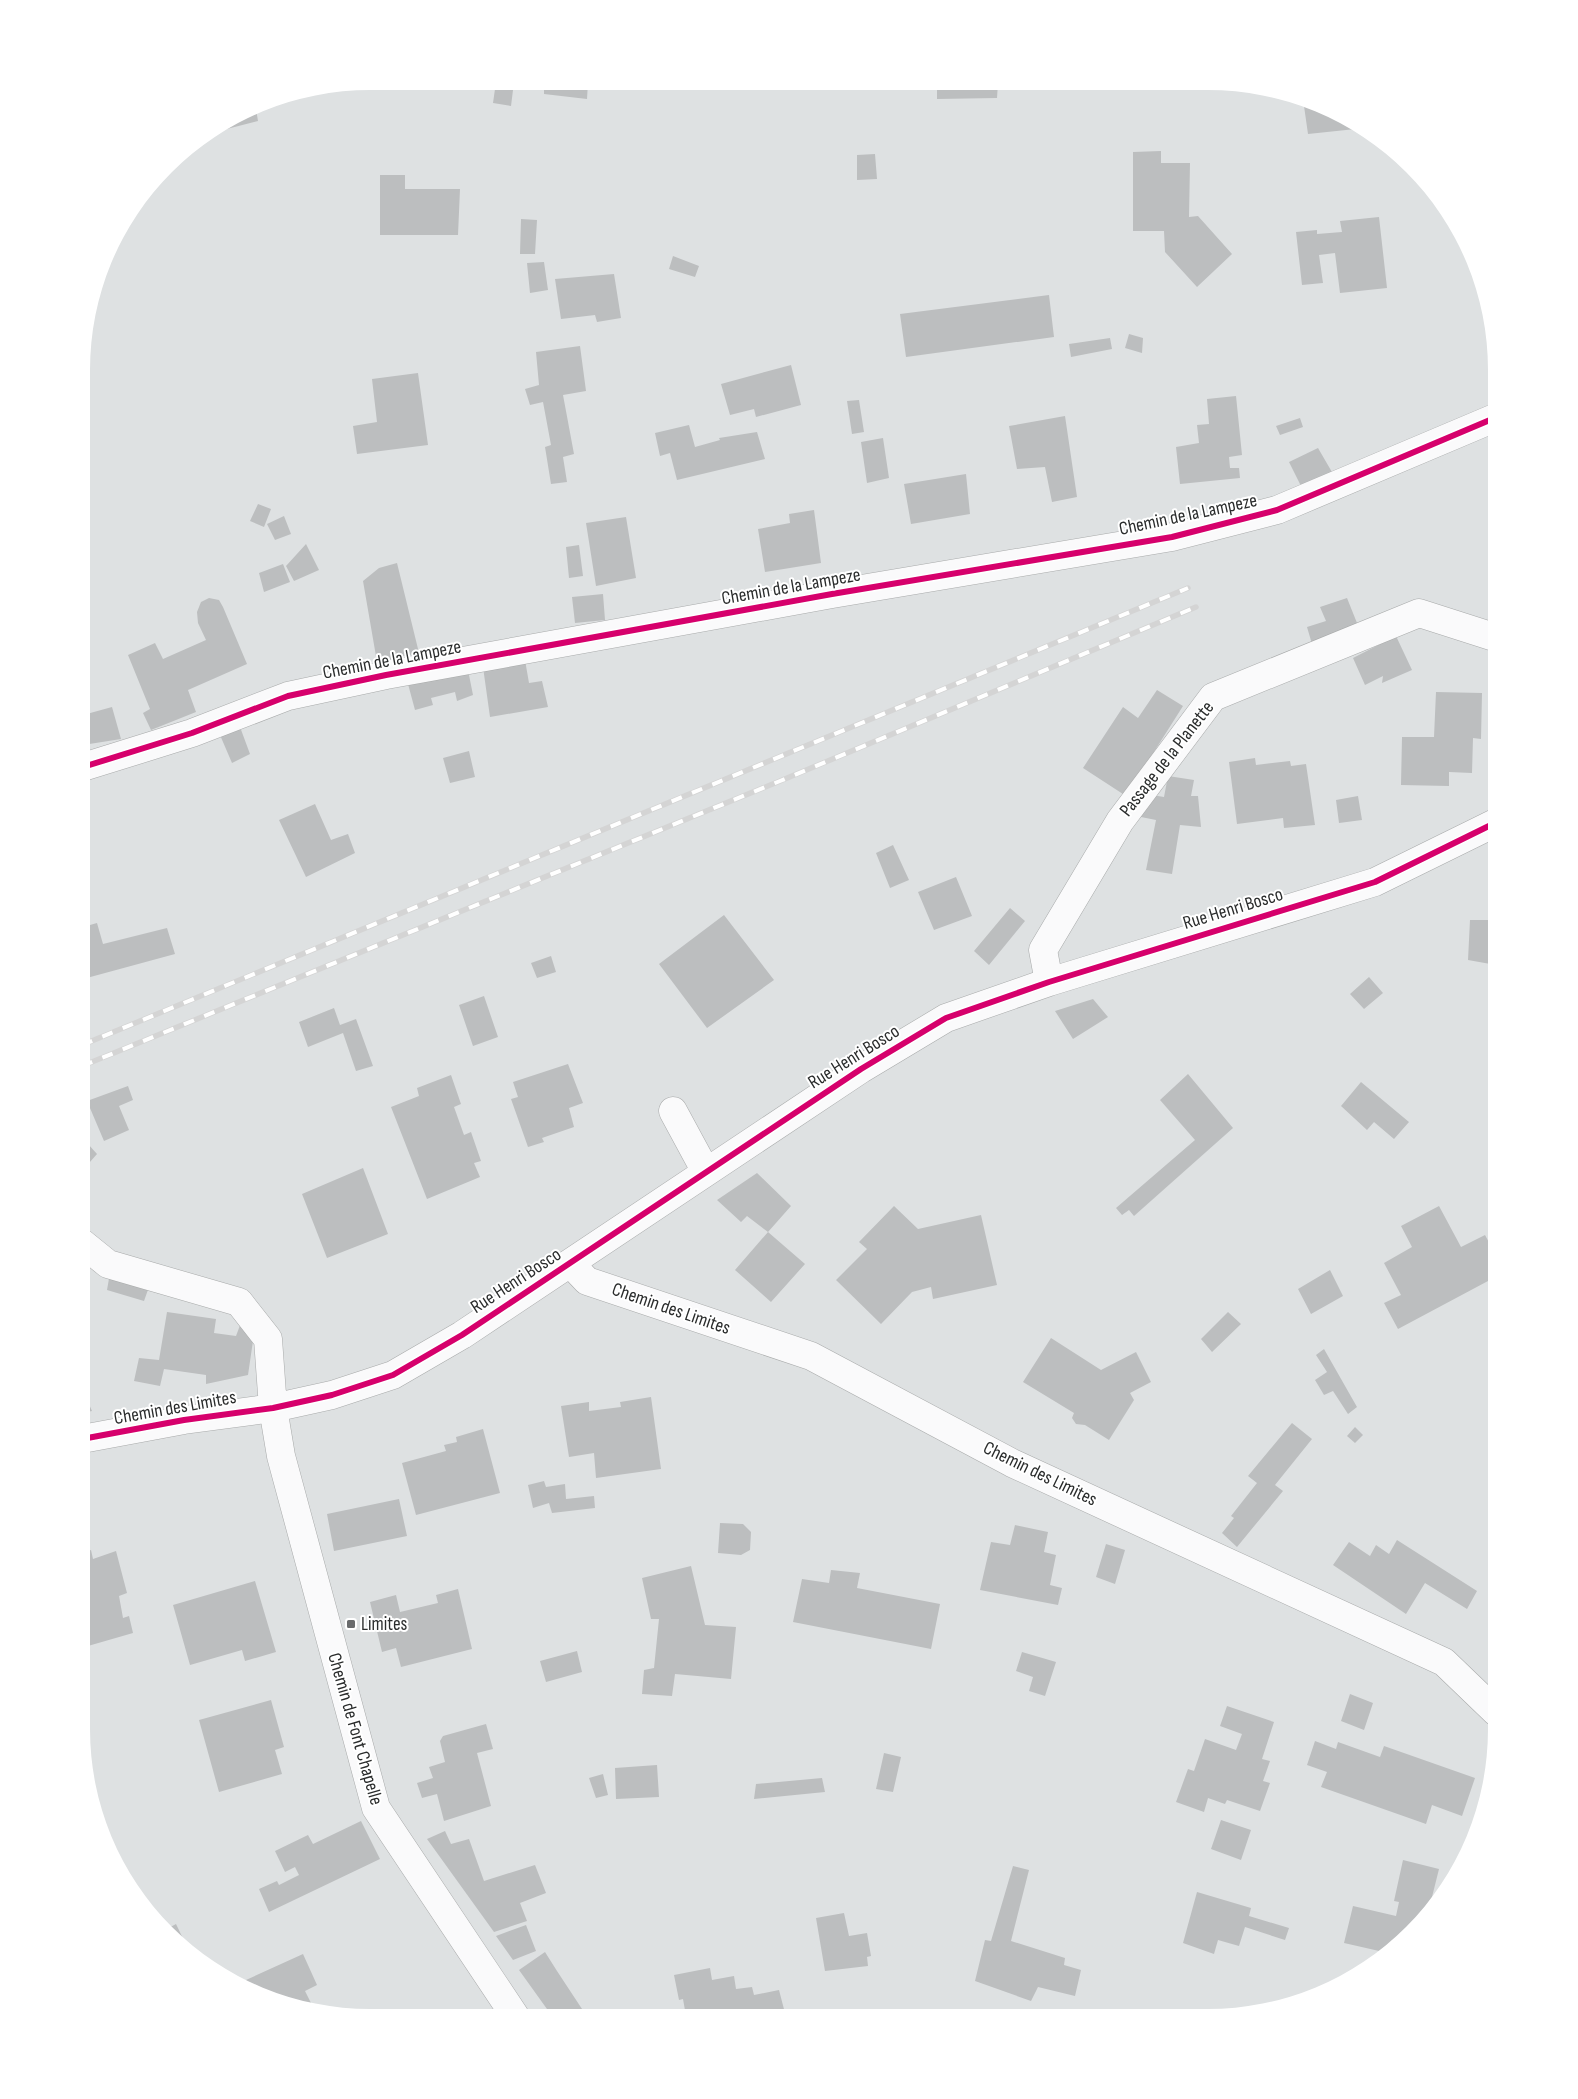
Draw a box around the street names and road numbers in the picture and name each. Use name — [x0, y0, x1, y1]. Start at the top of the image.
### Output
street label: Chemin de la Lampeze — [1117, 489, 1259, 541]
street label: Chemin de la Lampeze — [720, 563, 862, 611]
street label: Chemin de la Lampeze — [321, 635, 463, 685]
street label: Passage de la Planette — [1115, 697, 1219, 821]
street label: Rue Henri Bosco — [1180, 883, 1286, 935]
street label: Rue Henri Bosco — [804, 1020, 904, 1094]
street label: Rue Henri Bosco — [466, 1243, 566, 1319]
street label: Chemin des Limites — [609, 1278, 733, 1340]
street label: Chemin des Limites — [112, 1386, 238, 1430]
street label: Chemin des Limites — [979, 1437, 1101, 1512]
street label: Chemin de Font Chapelle — [322, 1650, 388, 1808]

